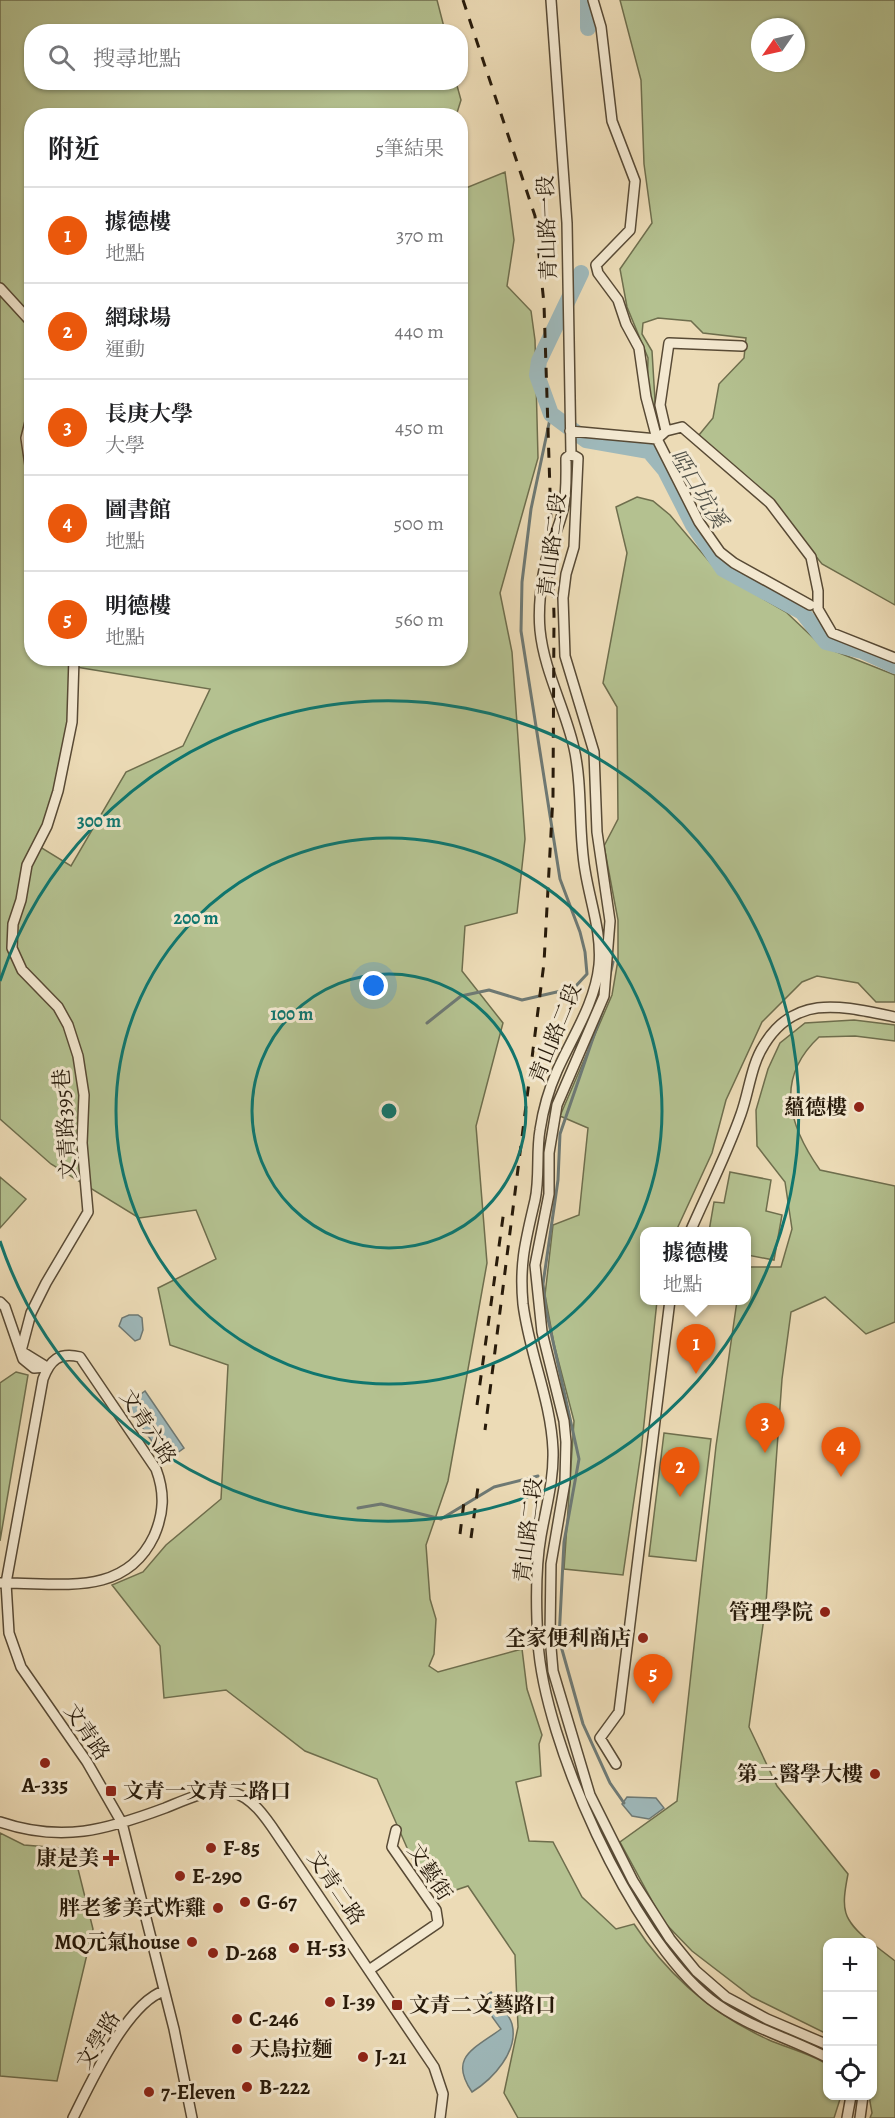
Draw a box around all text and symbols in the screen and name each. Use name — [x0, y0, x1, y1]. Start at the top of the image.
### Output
north arrow — [751, 18, 805, 72]
search box — [24, 24, 468, 90]
icon: search — [45, 41, 78, 74]
text: 搜尋地點 — [93, 44, 181, 74]
text: 附近 — [48, 132, 100, 167]
text: 5筆結果 — [375, 135, 444, 162]
street label: 青山路一段 — [531, 175, 563, 281]
text: 據德樓 — [105, 207, 171, 237]
text: 1 — [64, 222, 71, 249]
text: 370 m — [396, 222, 444, 249]
text: 地點 — [105, 240, 145, 267]
text: 網球場 — [105, 303, 171, 333]
text: 2 — [63, 318, 72, 345]
text: 440 m — [395, 318, 444, 345]
text: 運動 — [105, 336, 145, 363]
text: 長庚大學 — [105, 399, 193, 429]
text: 3 — [63, 414, 72, 441]
text: 450 m — [395, 414, 444, 441]
text: 大學 — [105, 432, 145, 459]
water label: 啞口坑溪 — [662, 443, 735, 535]
street label: 青山路二段 — [532, 491, 572, 599]
text: 圖書館 — [105, 495, 171, 525]
text: 4 — [63, 510, 72, 537]
text: 500 m — [393, 510, 444, 537]
text: 地點 — [105, 528, 145, 555]
text: 明德樓 — [105, 591, 171, 621]
text: 5 — [63, 606, 72, 633]
text: 560 m — [395, 606, 444, 633]
text: 地點 — [105, 624, 145, 651]
text: 300 m — [77, 809, 121, 833]
text: 200 m — [173, 906, 219, 930]
your location — [359, 971, 388, 1000]
street label: 青山路二段 — [522, 979, 588, 1087]
text: 100 m — [271, 1002, 313, 1026]
street label: 文青路395巷 — [47, 1067, 83, 1181]
place label: 蘊德樓 — [784, 1093, 847, 1121]
marker: 蘊德樓 — [852, 1100, 866, 1114]
centre of rings — [379, 1101, 399, 1121]
popup — [640, 1227, 751, 1305]
text: 據德樓 — [662, 1238, 729, 1268]
text: 地點 — [662, 1271, 702, 1298]
pin: 1 — [676, 1324, 716, 1374]
street label: 文青六路 — [113, 1384, 183, 1470]
pin: 3 — [746, 1404, 784, 1453]
pin: 4 — [822, 1428, 860, 1477]
pin: 2 — [660, 1448, 700, 1497]
street label: 青山路二段 — [508, 1476, 548, 1584]
place label: 管理學院 — [729, 1598, 813, 1626]
marker: 管理學院 — [818, 1605, 832, 1619]
place label: 全家便利商店 — [505, 1624, 631, 1652]
marker: 全家便利商店 — [636, 1631, 650, 1645]
pin: 5 — [634, 1654, 672, 1704]
street label: 文青路 — [58, 1698, 116, 1766]
marker: A-335 — [38, 1756, 52, 1770]
place label: 第二醫學大樓 — [737, 1760, 863, 1788]
marker: 第二醫學大樓 — [868, 1767, 882, 1781]
place label: A-335 — [21, 1771, 68, 1799]
place label: 文青一文青二路口 — [123, 1777, 291, 1805]
marker: 文青一文青二路口 — [104, 1784, 118, 1798]
place label: F-85 — [223, 1834, 260, 1862]
street label: 文藝街 — [401, 1838, 459, 1906]
marker: F-85 — [204, 1841, 218, 1855]
place label: 康是美 — [36, 1844, 99, 1872]
street label: 文青二路 — [301, 1845, 371, 1931]
marker: 康是美 — [104, 1851, 118, 1865]
place label: E-290 — [192, 1862, 242, 1890]
marker: E-290 — [173, 1869, 187, 1883]
place label: G-67 — [257, 1888, 297, 1916]
place label: 胖老爹美式炸雞 — [59, 1894, 206, 1922]
marker: G-67 — [238, 1895, 252, 1909]
marker: 胖老爹美式炸雞 — [211, 1901, 225, 1915]
place label: MQ元氣house — [54, 1928, 180, 1956]
place label: H-53 — [306, 1934, 347, 1962]
marker: MQ元氣house — [185, 1935, 199, 1949]
map controls — [823, 1938, 877, 2100]
button: + — [823, 1938, 877, 1992]
place label: D-268 — [225, 1939, 277, 1967]
marker: H-53 — [287, 1941, 301, 1955]
marker: D-268 — [206, 1946, 220, 1960]
place label: I-39 — [342, 1988, 376, 2016]
place label: 文青二文藝路口 — [409, 1991, 556, 2019]
button: − — [823, 1992, 877, 2046]
marker: I-39 — [323, 1995, 337, 2009]
marker: 文青二文藝路口 — [390, 1998, 404, 2012]
place label: C-246 — [249, 2005, 299, 2033]
street label: 文學路 — [69, 2006, 127, 2074]
marker: C-246 — [230, 2012, 244, 2026]
place label: 天鳥拉麵 — [249, 2035, 333, 2063]
marker: 天鳥拉麵 — [230, 2042, 244, 2056]
place label: J-21 — [375, 2043, 407, 2071]
button: locate — [823, 2046, 877, 2100]
marker: J-21 — [356, 2050, 370, 2064]
place label: B-222 — [259, 2073, 310, 2101]
place label: 7-Eleven — [161, 2078, 236, 2106]
marker: B-222 — [240, 2080, 254, 2094]
marker: 7-Eleven — [142, 2085, 156, 2099]

